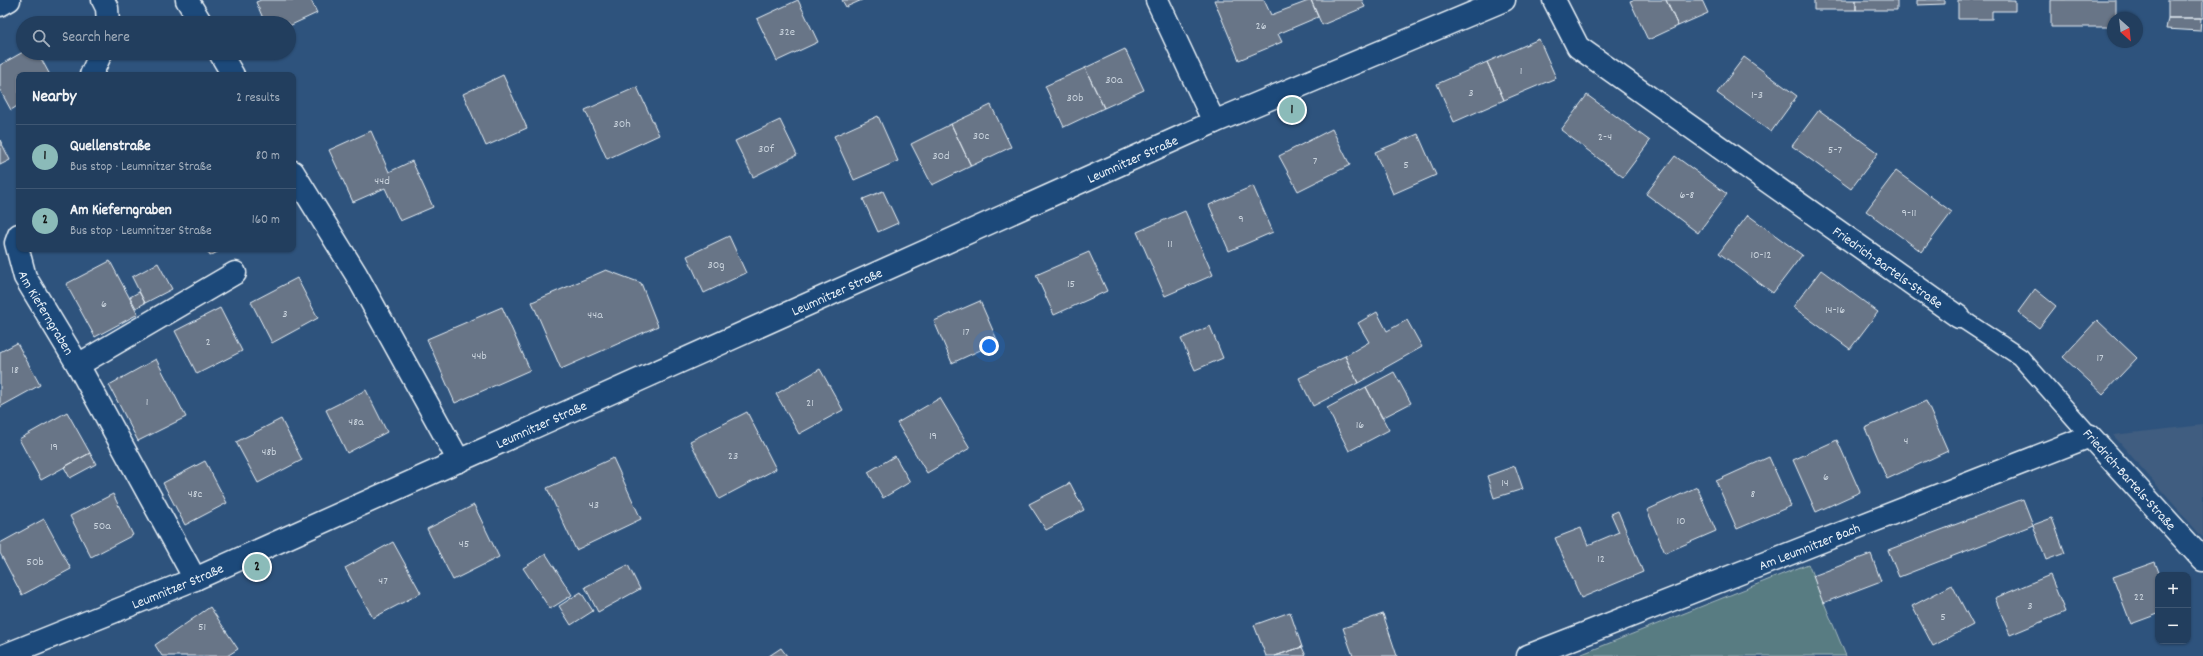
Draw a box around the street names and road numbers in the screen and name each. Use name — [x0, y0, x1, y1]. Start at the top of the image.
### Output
street label: Leumnitzer Straße — [1084, 131, 1182, 190]
street label: Friedrich-Bartels-Straße — [1828, 222, 1946, 315]
street label: Leumnitzer Straße — [789, 264, 886, 322]
street label: Am Kieferngraben — [12, 269, 78, 359]
street label: Leumnitzer Straße — [493, 397, 590, 455]
street label: Friedrich-Bartels-Straße — [2077, 425, 2180, 536]
street label: Am Leumnitzer Bach — [1756, 519, 1864, 577]
street label: Leumnitzer Straße — [129, 559, 227, 615]

